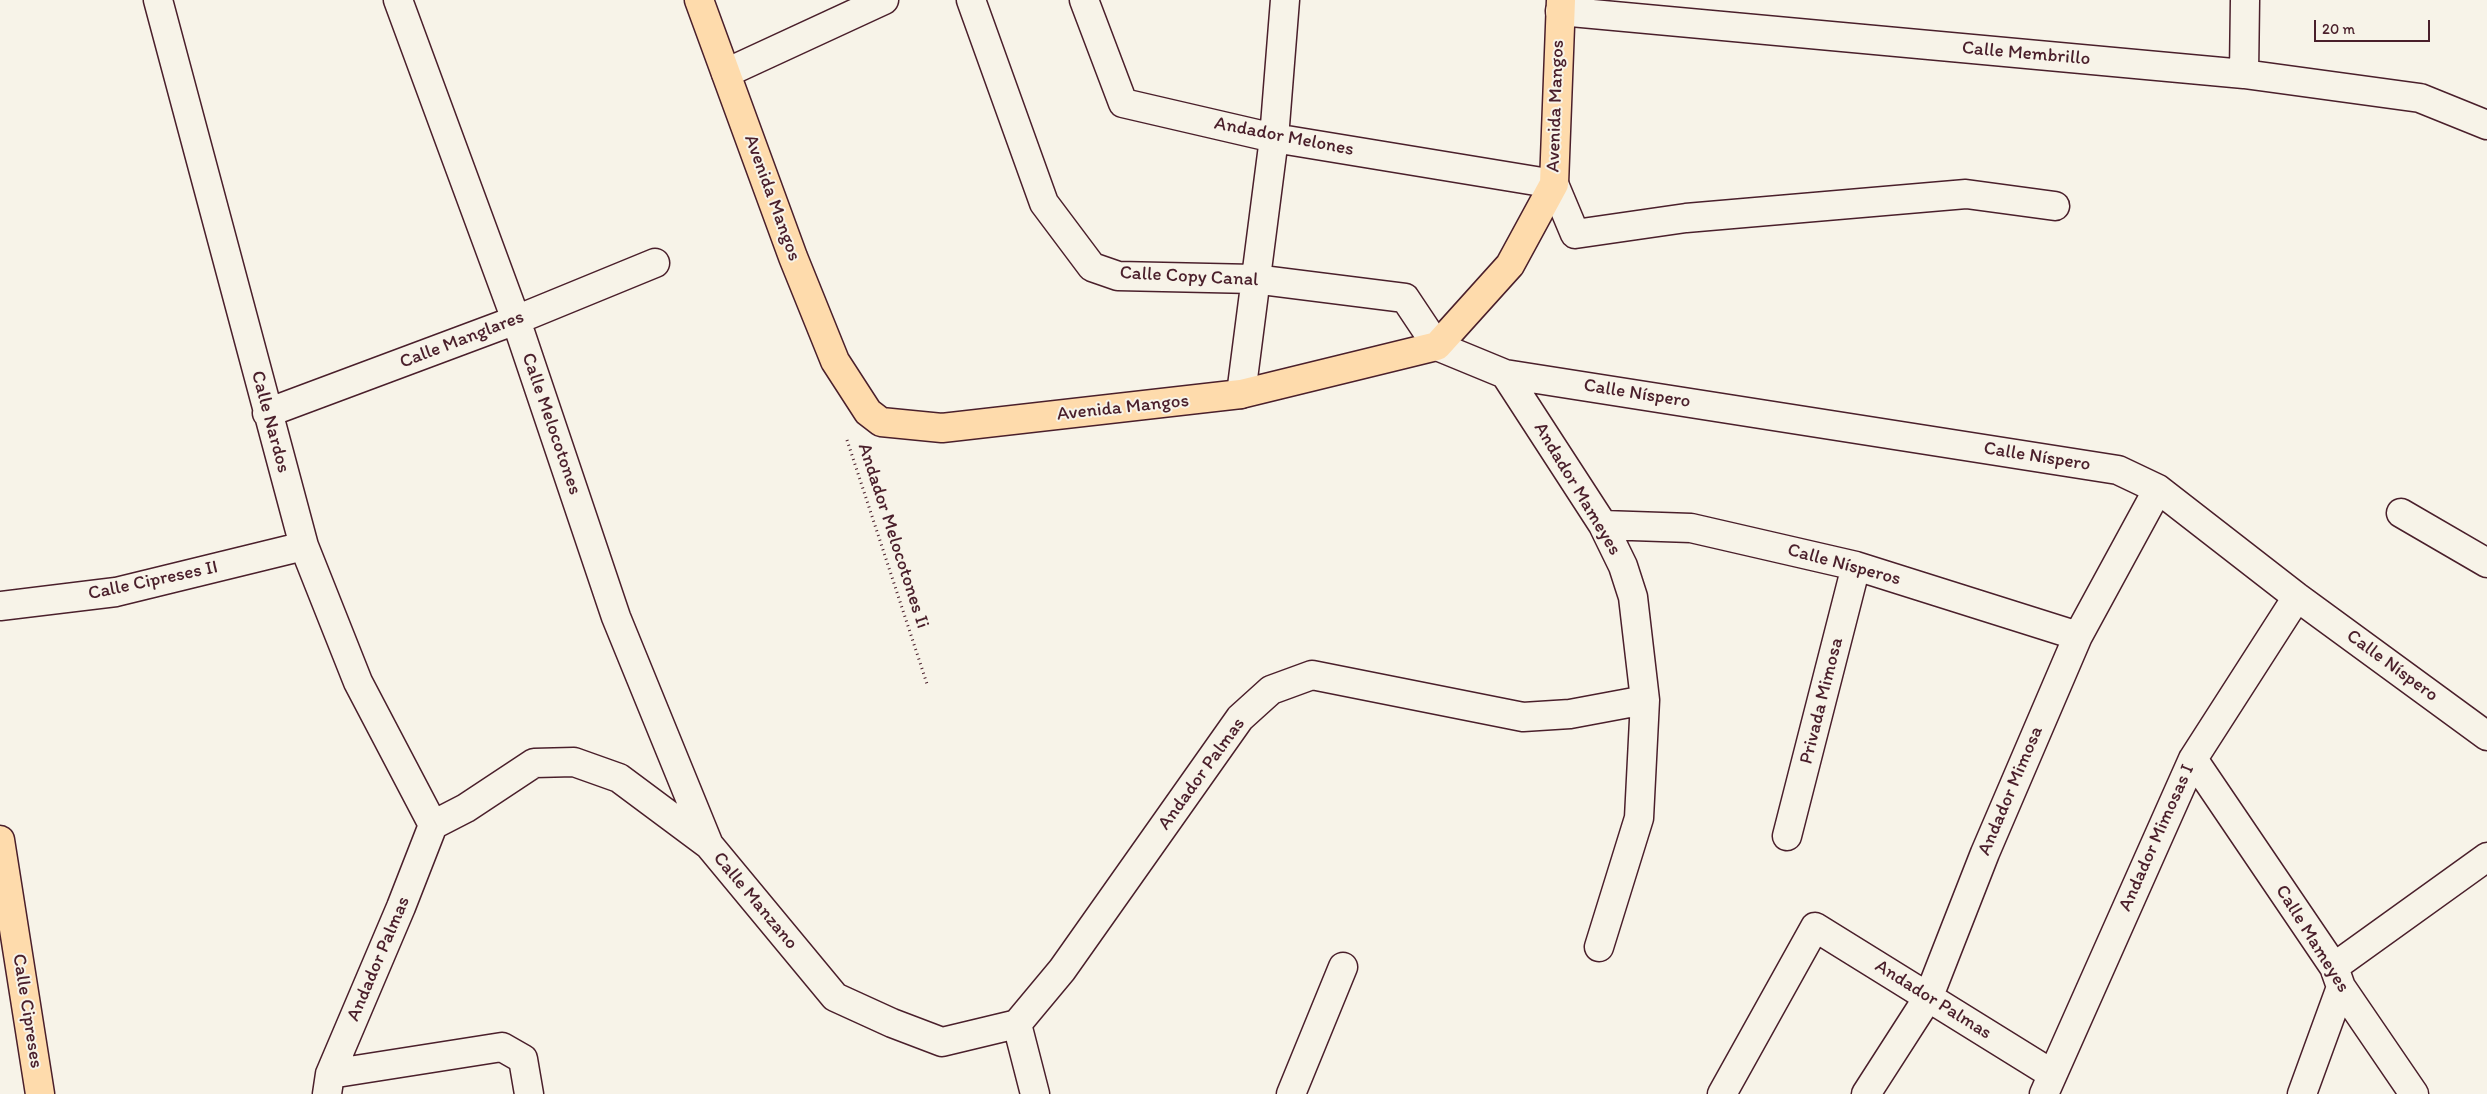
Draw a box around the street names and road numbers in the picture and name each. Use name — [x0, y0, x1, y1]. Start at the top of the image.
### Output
street label: Calle Membrillo — [1961, 37, 2091, 71]
street label: Avenida Mangos — [1542, 39, 1570, 173]
street label: Andador Melones — [1212, 112, 1356, 162]
street label: Avenida Mangos — [739, 132, 805, 264]
street label: Calle Copy Canal — [1119, 262, 1259, 292]
street label: Calle Manglares — [397, 306, 527, 374]
street label: Calle Melocotones — [516, 350, 586, 498]
street label: Calle Nardos — [245, 368, 295, 476]
street label: Calle Níspero — [1582, 374, 1692, 414]
street label: Avenida Mangos — [1056, 390, 1190, 426]
street label: Andador Mameyes — [1528, 418, 1626, 560]
street label: Calle Níspero — [1982, 437, 2092, 477]
street label: Andador Melocotones Ii — [852, 441, 934, 631]
street label: Calle Nísperos — [1785, 539, 1903, 591]
street label: Calle Cipreses II — [86, 556, 220, 606]
street label: Calle Níspero — [2342, 625, 2442, 707]
street label: Privada Mimosa — [1795, 635, 1849, 767]
street label: Andador Palmas — [1154, 713, 1250, 835]
street label: Andador Mimosa — [1973, 723, 2049, 859]
street label: Andador Mimosas I — [2114, 761, 2200, 915]
street label: Calle Manzano — [708, 848, 802, 954]
street label: Calle Mameyes — [2270, 881, 2354, 997]
street label: Andador Palmas — [342, 893, 416, 1025]
street label: Calle Cipreses — [7, 952, 47, 1070]
street label: Andador Palmas — [1870, 955, 1996, 1045]

